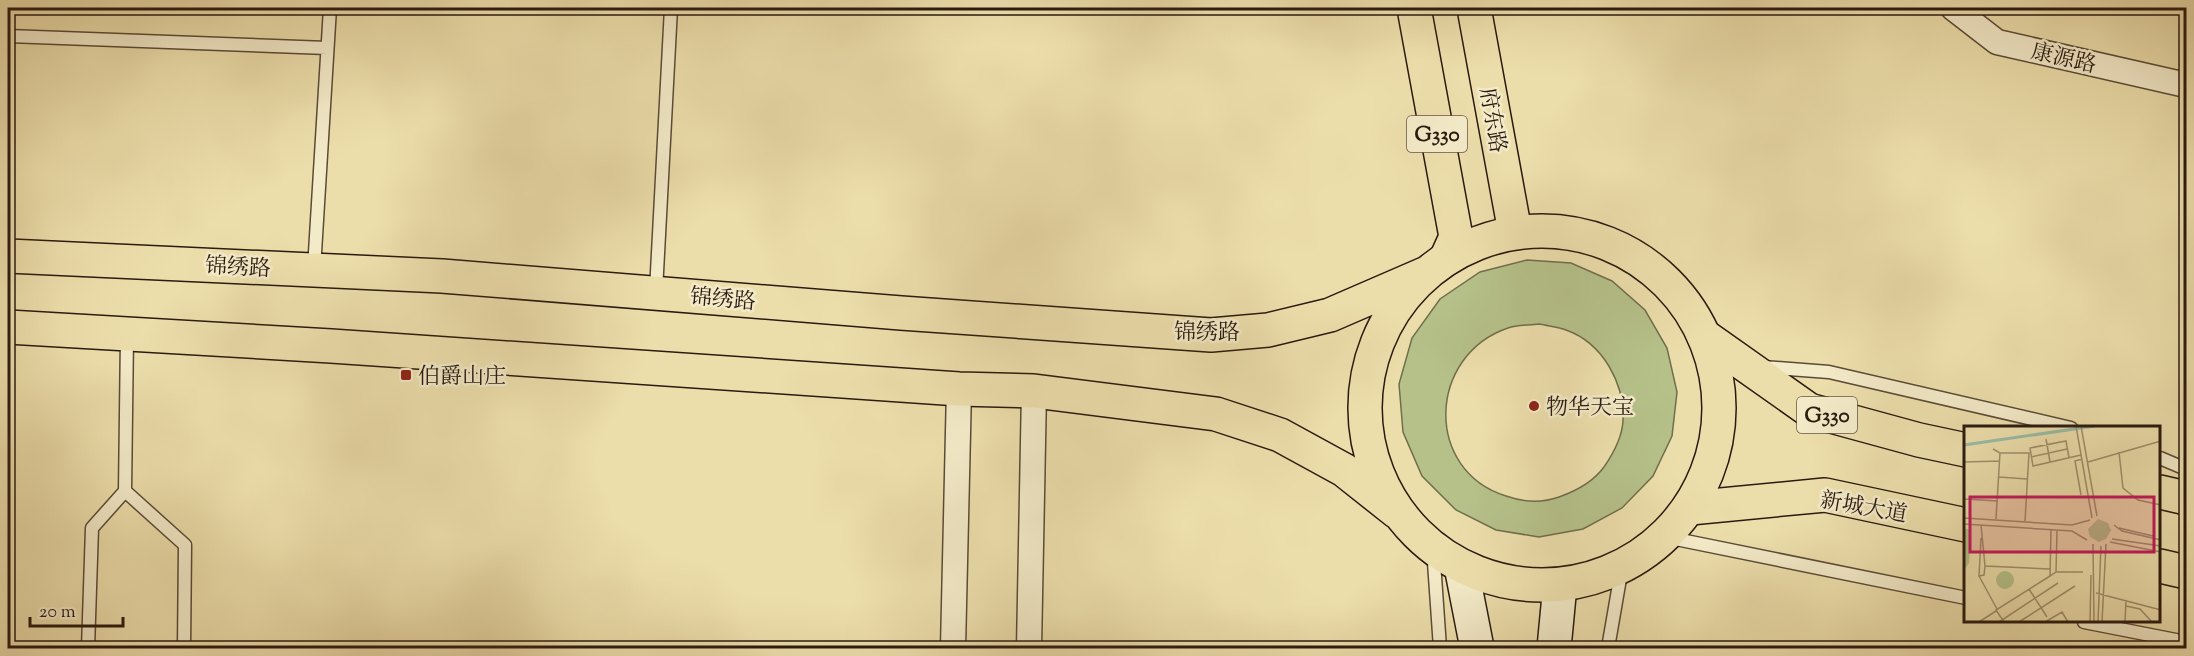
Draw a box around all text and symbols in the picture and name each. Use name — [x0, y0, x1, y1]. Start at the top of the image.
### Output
street label: 康源路 — [2028, 37, 2099, 83]
street label: 府东路 — [1470, 85, 1513, 156]
road number: G330 — [1407, 116, 1467, 152]
street label: 锦绣路 — [204, 251, 272, 287]
street label: 锦绣路 — [688, 282, 757, 320]
street label: 锦绣路 — [1174, 318, 1240, 350]
place label: 伯爵山庄 — [418, 362, 506, 394]
marker: 伯爵山庄 — [399, 368, 413, 382]
place label: 物华天宝 — [1546, 393, 1634, 425]
road number: G330 — [1797, 397, 1857, 433]
marker: 物华天宝 — [1527, 399, 1541, 413]
inset map — [1964, 426, 2161, 623]
street label: 新城大道 — [1817, 486, 1910, 532]
scale bar — [30, 590, 123, 628]
text: 20 m — [39, 600, 76, 626]

